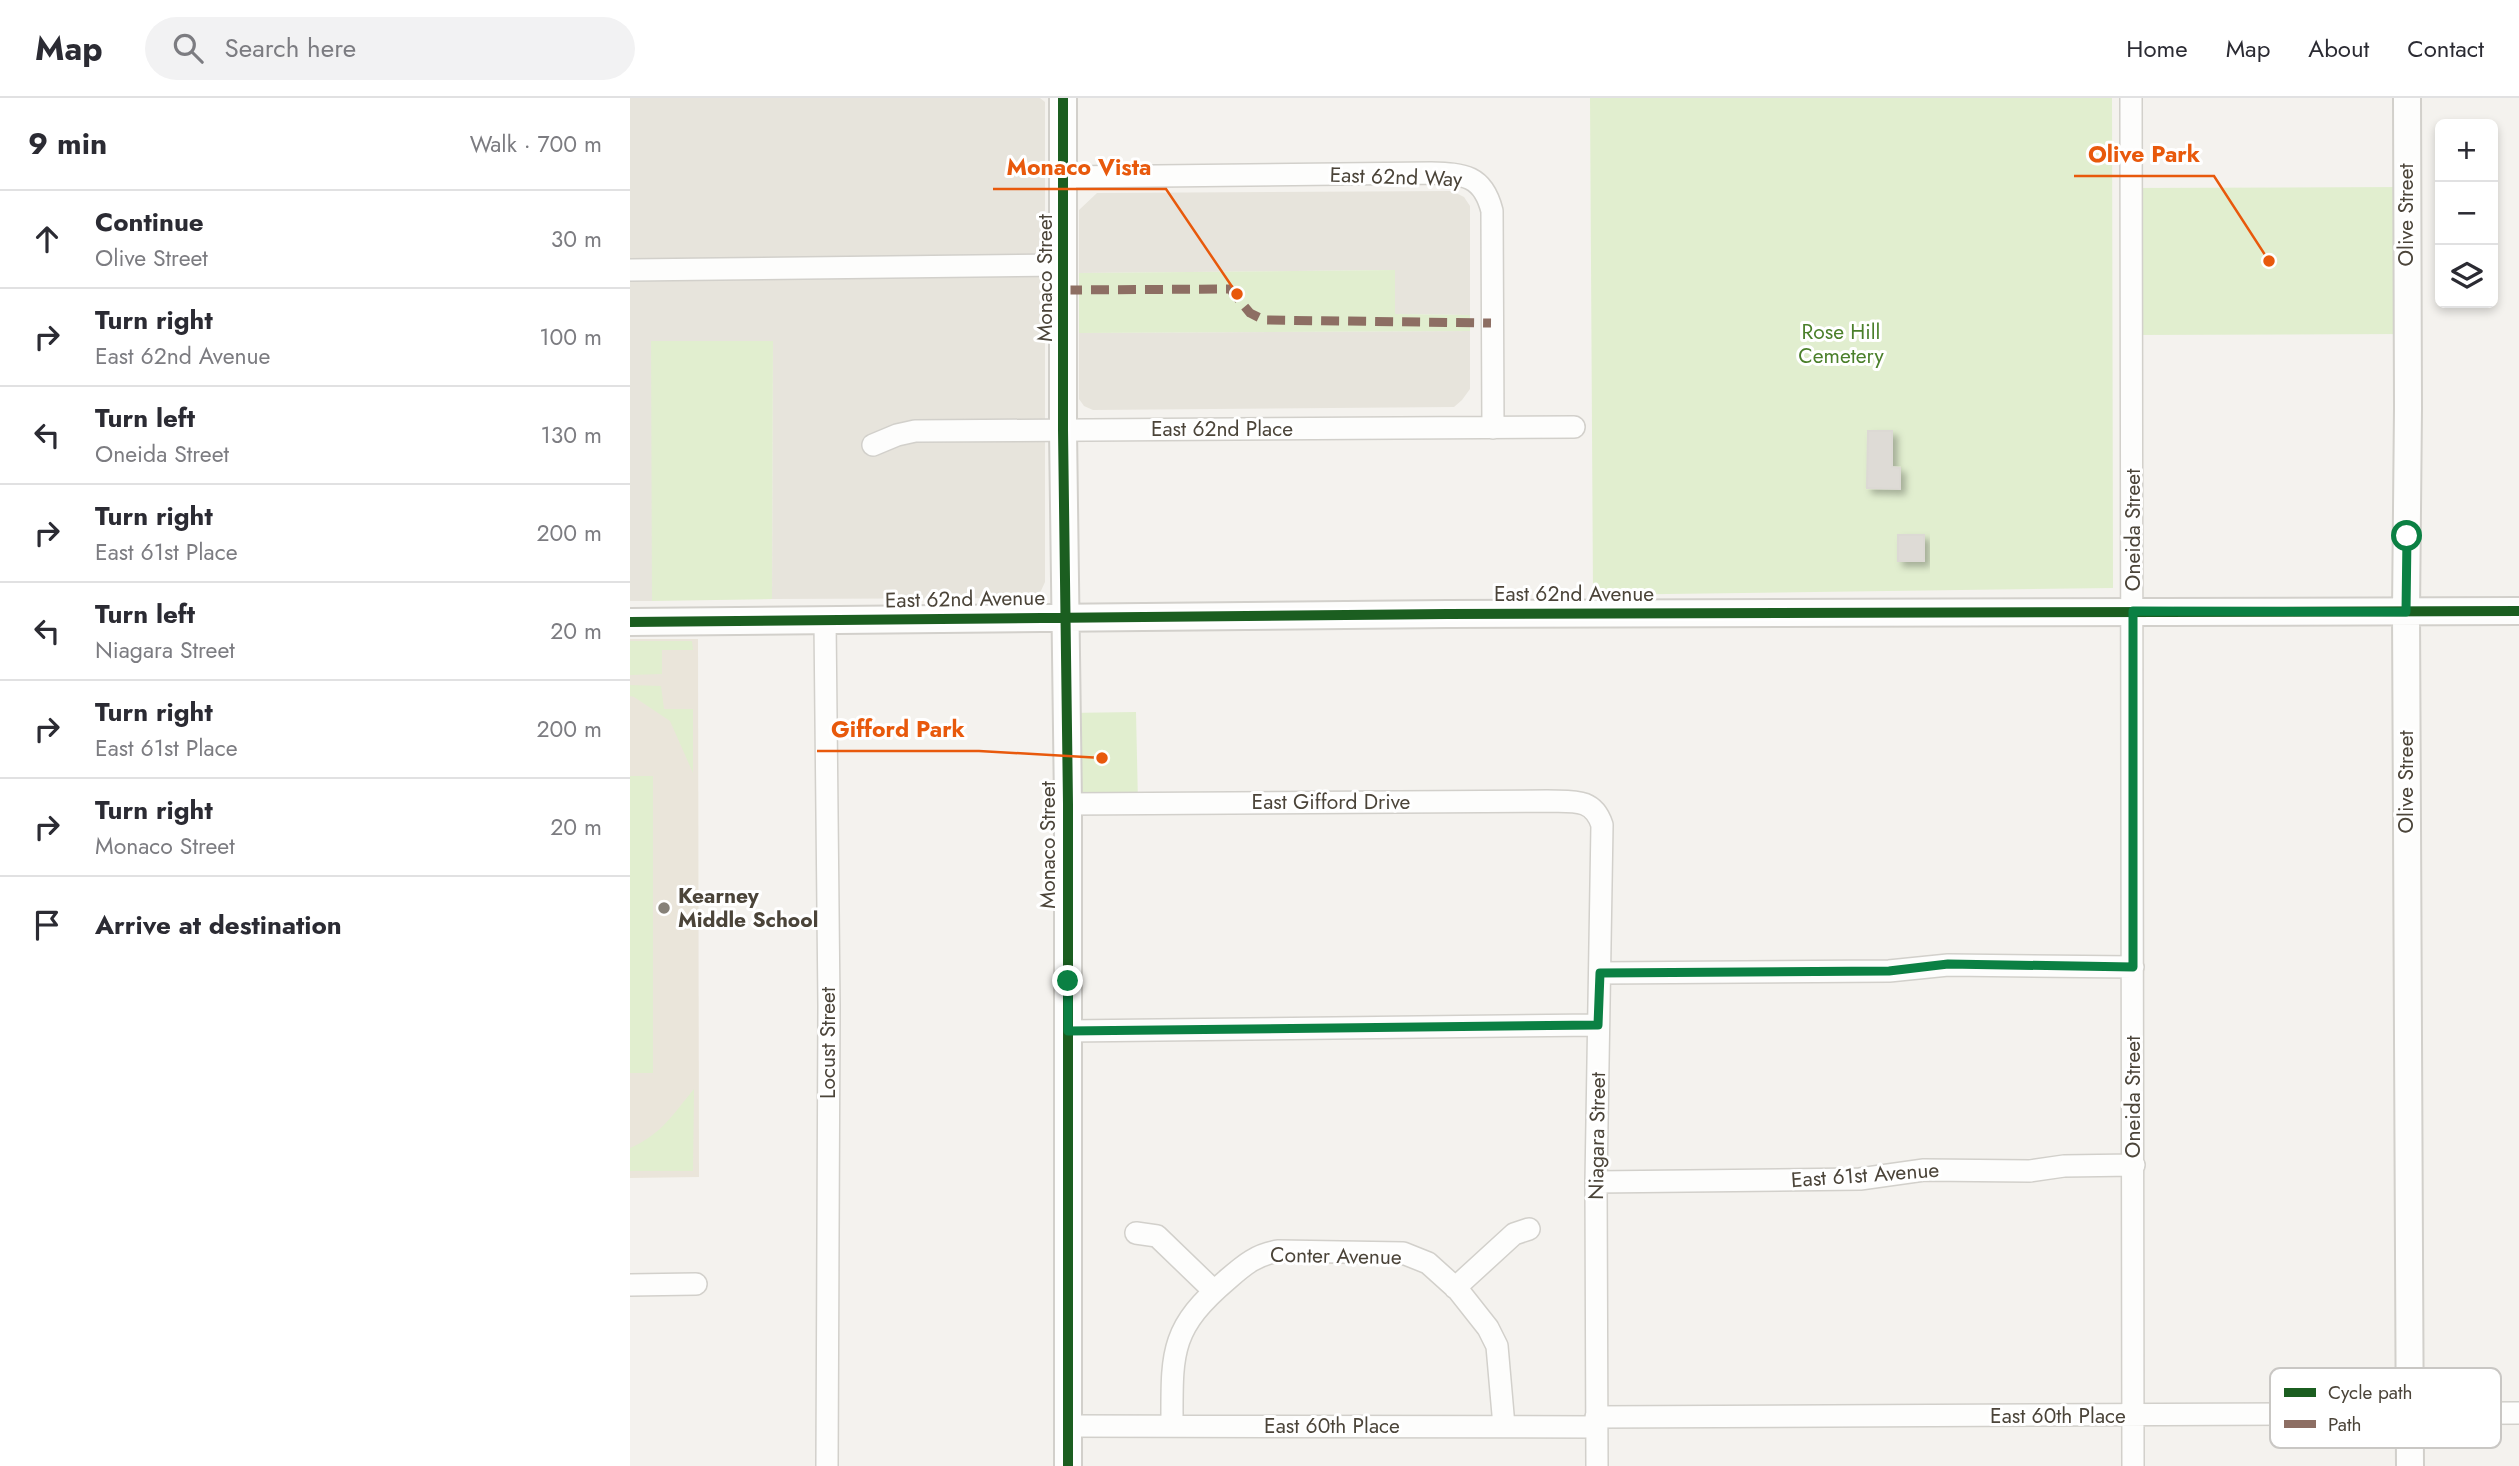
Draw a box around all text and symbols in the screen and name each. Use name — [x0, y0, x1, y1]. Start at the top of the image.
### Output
search box — [145, 17, 635, 80]
text: Map — [35, 25, 103, 72]
icon: search — [169, 29, 207, 67]
text: Search here — [225, 29, 356, 67]
text: Home — [2126, 31, 2188, 66]
text: Map — [2226, 31, 2270, 66]
text: About — [2308, 31, 2369, 66]
text: Contact — [2407, 31, 2484, 66]
map controls — [2435, 119, 2498, 308]
button: + — [2435, 119, 2498, 182]
text: 9 min — [28, 122, 107, 165]
text: Walk · 700 m — [470, 127, 602, 161]
callout: Olive Park — [2074, 132, 2214, 176]
text: Olive Park — [2088, 137, 2201, 171]
callout: Monaco Vista — [993, 145, 1166, 189]
text: Monaco Vista — [1007, 150, 1151, 184]
street label: East 62nd Way — [1329, 160, 1464, 194]
street label: Olive Street — [2391, 163, 2421, 267]
button: − — [2435, 182, 2498, 245]
text: Continue — [95, 203, 204, 241]
street label: Monaco Street — [1030, 214, 1060, 342]
icon: ahead — [28, 220, 66, 258]
text: 30 m — [551, 222, 602, 256]
text: Olive Street — [95, 241, 208, 275]
button: layers — [2435, 245, 2498, 308]
text: Turn right — [95, 301, 213, 339]
park label: Rose Hill Cemetery — [1798, 317, 1884, 371]
icon: right — [28, 318, 66, 356]
text: 100 m — [539, 320, 602, 354]
text: East 62nd Avenue — [95, 339, 270, 373]
text: Turn left — [95, 399, 195, 437]
street label: East 62nd Place — [1151, 414, 1293, 444]
icon: left — [28, 416, 66, 454]
text: 130 m — [540, 418, 602, 452]
text: Oneida Street — [95, 437, 229, 471]
street label: Oneida Street — [2118, 469, 2148, 591]
text: Turn right — [95, 497, 213, 535]
icon: right — [28, 514, 66, 552]
text: 200 m — [536, 516, 602, 550]
route start — [2391, 520, 2422, 551]
text: East 61st Place — [95, 535, 238, 569]
street label: East 62nd Avenue — [1494, 579, 1654, 609]
street label: East 62nd Avenue — [885, 583, 1046, 615]
text: Turn left — [95, 595, 195, 633]
icon: left — [28, 612, 66, 650]
text: 20 m — [550, 614, 602, 648]
text: Niagara Street — [95, 633, 235, 667]
text: Turn right — [95, 693, 213, 731]
callout: Gifford Park — [817, 707, 979, 751]
icon: right — [28, 710, 66, 748]
text: 200 m — [536, 712, 602, 746]
text: Gifford Park — [831, 712, 966, 746]
street label: Olive Street — [2391, 730, 2421, 834]
text: East 61st Place — [95, 731, 238, 765]
street label: Monaco Street — [1033, 781, 1063, 909]
street label: East Gifford Drive — [1252, 787, 1411, 817]
text: Turn right — [95, 791, 213, 829]
icon: right — [28, 808, 66, 846]
text: 20 m — [550, 810, 602, 844]
text: Monaco Street — [95, 829, 235, 863]
place label: Kearney Middle School — [678, 881, 818, 935]
marker: Kearney Middle School — [656, 900, 672, 916]
icon: arrive — [28, 906, 66, 944]
text: Arrive at destination — [95, 906, 342, 944]
route end — [1052, 965, 1083, 996]
street label: Locust Street — [813, 987, 843, 1099]
street label: Oneida Street — [2118, 1036, 2148, 1158]
street label: Niagara Street — [1581, 1072, 1613, 1200]
street label: East 61st Avenue — [1790, 1155, 1940, 1195]
street label: Conter Avenue — [1270, 1240, 1402, 1272]
legend — [2270, 1368, 2501, 1448]
text: Cycle path — [2328, 1379, 2413, 1406]
street label: East 60th Place — [1990, 1401, 2126, 1431]
street label: East 60th Place — [1264, 1411, 1400, 1441]
text: Path — [2328, 1411, 2362, 1438]

